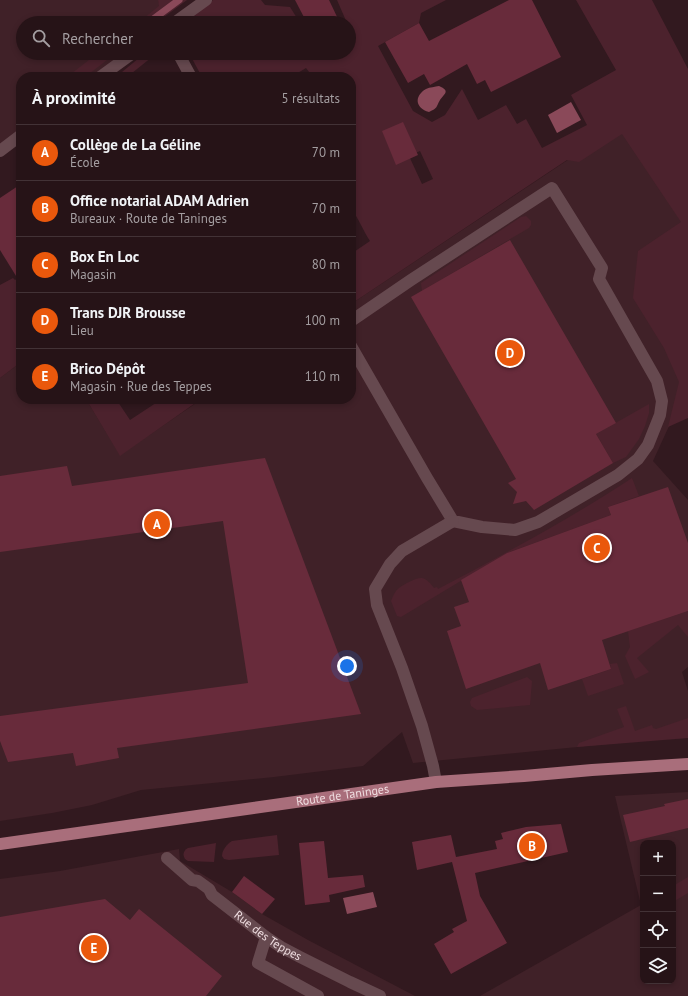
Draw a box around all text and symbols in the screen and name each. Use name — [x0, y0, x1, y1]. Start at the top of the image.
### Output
search box — [16, 16, 356, 60]
icon: search — [30, 27, 52, 49]
text: Rechercher — [62, 29, 133, 48]
text: À proximité — [32, 87, 116, 109]
text: 5 résultats — [281, 90, 340, 107]
text: Collège de La Géline — [70, 135, 201, 154]
text: A — [41, 144, 49, 161]
text: 70 m — [312, 144, 340, 161]
text: École — [70, 154, 100, 171]
text: Office notarial ADAM Adrien — [70, 191, 249, 210]
text: B — [41, 200, 49, 217]
text: 70 m — [312, 200, 340, 217]
text: Bureaux · Route de Taninges — [70, 210, 227, 227]
text: Box En Loc — [70, 247, 139, 266]
text: C — [41, 256, 49, 273]
text: 80 m — [312, 256, 340, 273]
text: Magasin — [70, 266, 116, 283]
text: Trans DJR Brousse — [70, 303, 186, 322]
text: D — [41, 312, 49, 329]
text: 100 m — [305, 312, 340, 329]
text: Lieu — [70, 322, 94, 339]
pin: D — [497, 338, 523, 368]
text: Brico Dépôt — [70, 359, 145, 378]
text: E — [42, 368, 48, 385]
text: 110 m — [305, 368, 340, 385]
text: Magasin · Rue des Teppes — [70, 378, 212, 395]
pin: A — [144, 509, 170, 539]
pin: C — [584, 533, 610, 563]
your location — [337, 656, 357, 676]
street label: Route de Taninges — [295, 781, 390, 809]
pin: B — [519, 831, 545, 861]
map controls — [640, 840, 676, 984]
button: + — [640, 840, 676, 876]
button: − — [640, 876, 676, 912]
street label: Rue des Teppes — [231, 907, 304, 964]
button: locate — [640, 912, 676, 948]
pin: E — [81, 933, 107, 963]
button: layers — [640, 948, 676, 984]

